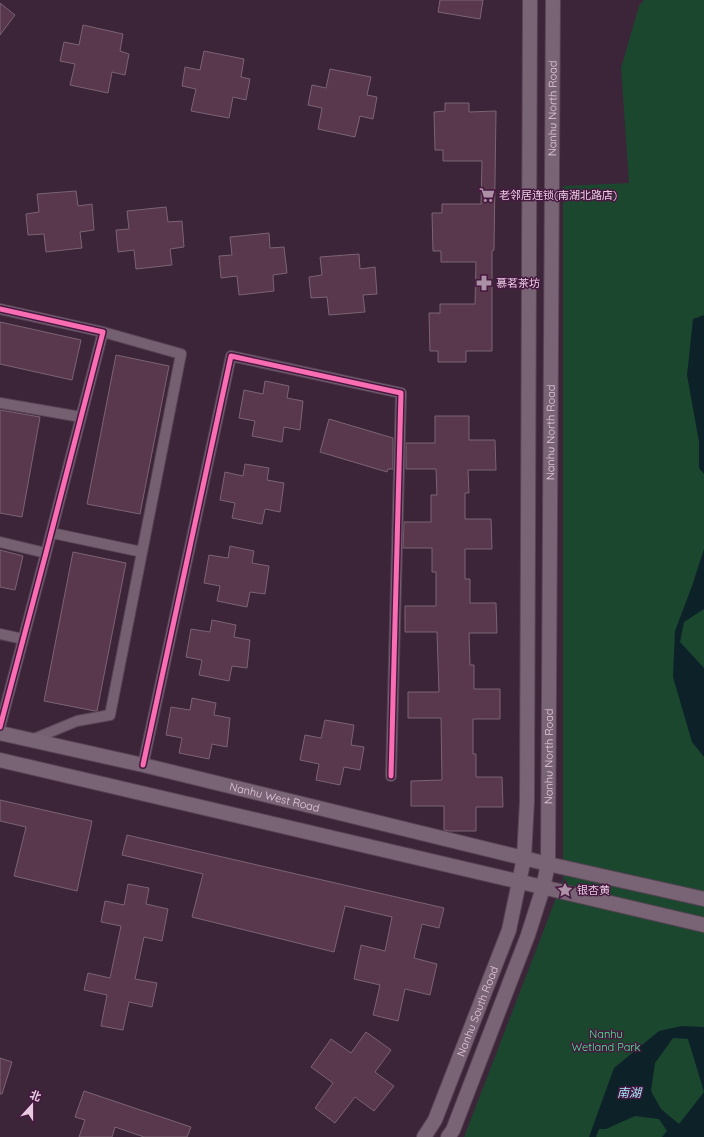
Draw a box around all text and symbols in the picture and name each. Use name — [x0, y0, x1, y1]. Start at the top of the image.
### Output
street label: Nanhu North Road — [545, 60, 560, 156]
supermarket icon: 老邻居连锁(南湖北路店) — [478, 186, 496, 204]
place label: 老邻居连锁(南湖北路店) — [499, 188, 617, 202]
pharmacy icon: 慕茗茶坊 — [475, 274, 493, 292]
place label: 慕茗茶坊 — [496, 276, 540, 290]
street label: Nanhu North Road — [543, 384, 558, 480]
street label: Nanhu North Road — [541, 708, 556, 804]
street label: Nanhu West Road — [228, 779, 321, 815]
place icon: 银杏黄 — [556, 881, 574, 899]
place label: 银杏黄 — [577, 883, 610, 897]
street label: Nanhu South Road — [453, 964, 501, 1058]
park label: Nanhu Wetland Park — [572, 1027, 641, 1054]
north arrow — [12, 1085, 52, 1125]
water label: 南湖 — [617, 1085, 643, 1100]
text: 北 — [28, 1087, 43, 1104]

